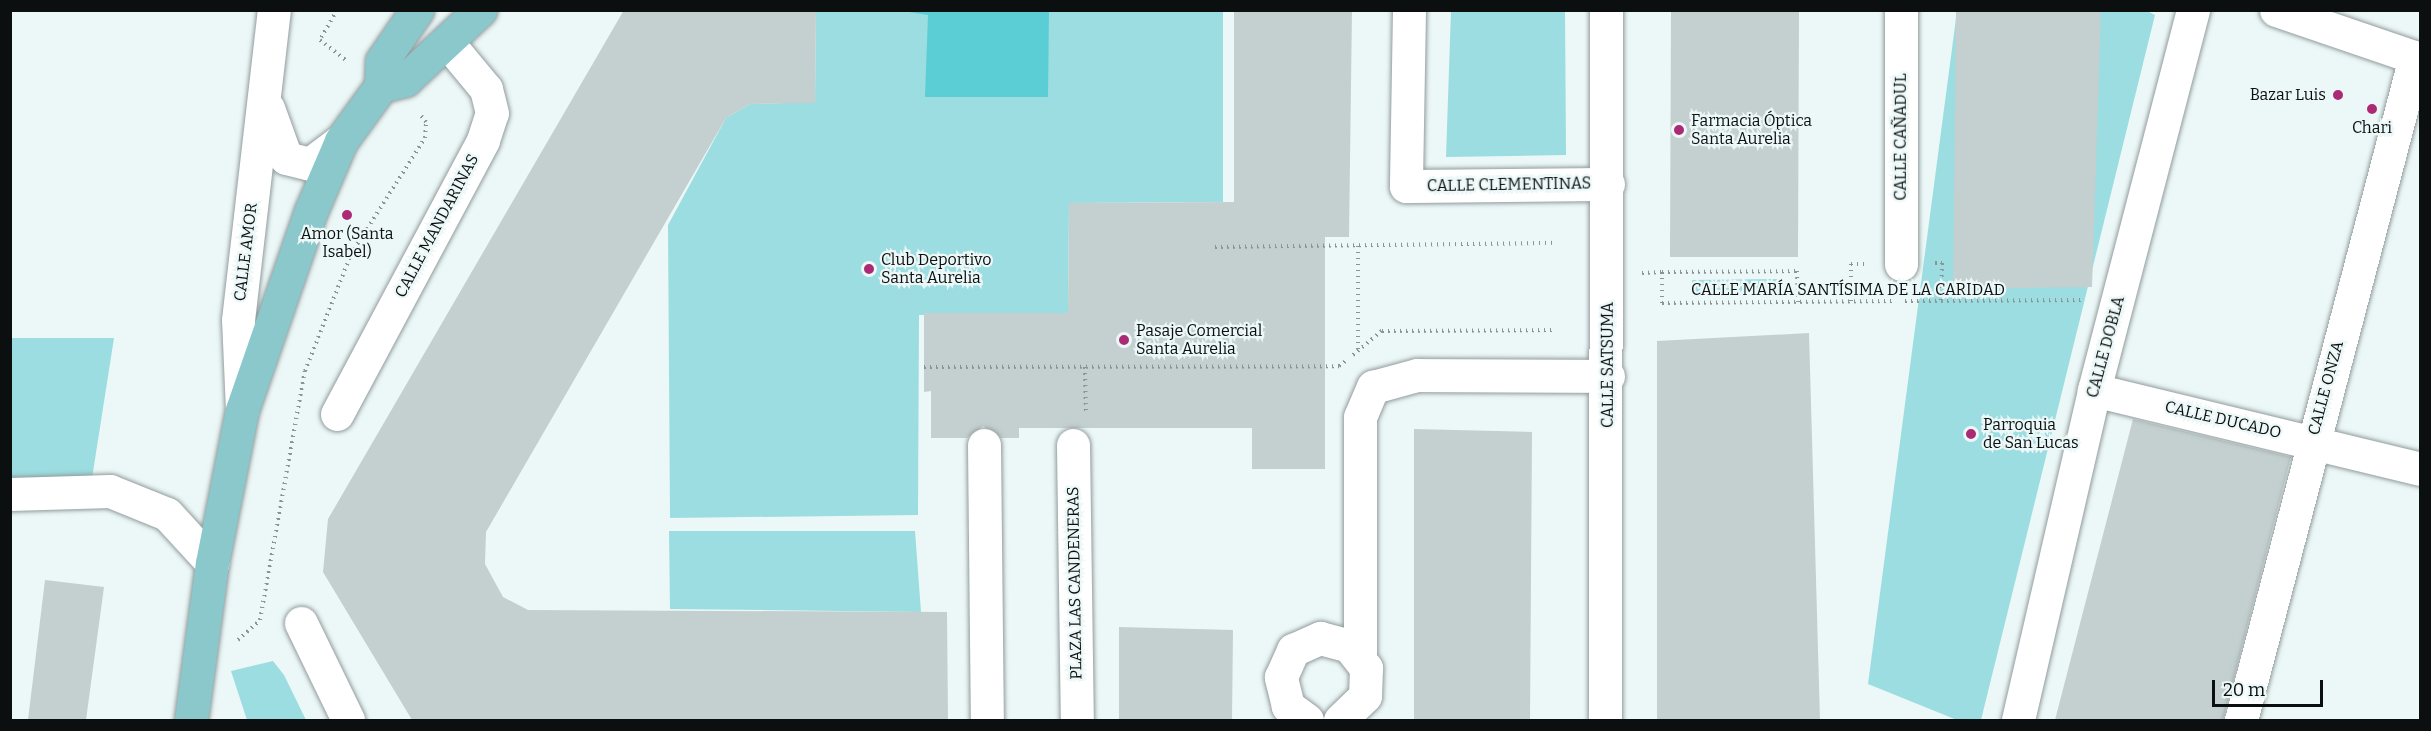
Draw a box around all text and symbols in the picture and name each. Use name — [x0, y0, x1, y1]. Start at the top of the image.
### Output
street label: CALLE CAÑADUL — [1891, 73, 1911, 201]
place label: Bazar Luis — [2250, 85, 2326, 105]
marker: Bazar Luis — [2331, 88, 2345, 102]
marker: Chari — [2365, 102, 2379, 116]
place label: Farmacia Óptica Santa Aurelia — [1691, 111, 1812, 149]
place label: Chari — [2352, 118, 2392, 138]
marker: Farmacia Óptica Santa Aurelia — [1672, 123, 1686, 137]
street label: CALLE MANDARINAS — [391, 151, 483, 301]
street label: CALLE CLEMENTINAS — [1427, 174, 1591, 196]
street label: CALLE AMOR — [230, 202, 262, 302]
marker: Amor (Santa Isabel) — [340, 208, 354, 222]
place label: Amor (Santa Isabel) — [300, 224, 394, 262]
place label: Club Deportivo Santa Aurelia — [881, 250, 991, 288]
marker: Club Deportivo Santa Aurelia — [862, 262, 876, 276]
street label: CALLE MARÍA SANTÍSIMA DE LA CARIDAD — [1691, 280, 2005, 300]
street label: CALLE DOBLA — [2083, 294, 2129, 400]
street label: CALLE SATSUMA — [1598, 302, 1618, 428]
place label: Pasaje Comercial Santa Aurelia — [1136, 321, 1262, 359]
marker: Pasaje Comercial Santa Aurelia — [1117, 333, 1131, 347]
street label: CALLE ONZA — [2304, 339, 2348, 437]
street label: CALLE DUCADO — [2163, 397, 2283, 443]
place label: Parroquia de San Lucas — [1983, 415, 2079, 453]
marker: Parroquia de San Lucas — [1964, 427, 1978, 441]
street label: PLAZA LAS CANDENERAS — [1064, 486, 1086, 680]
scale bar — [2215, 668, 2326, 706]
text: 20 m — [2223, 679, 2265, 701]

